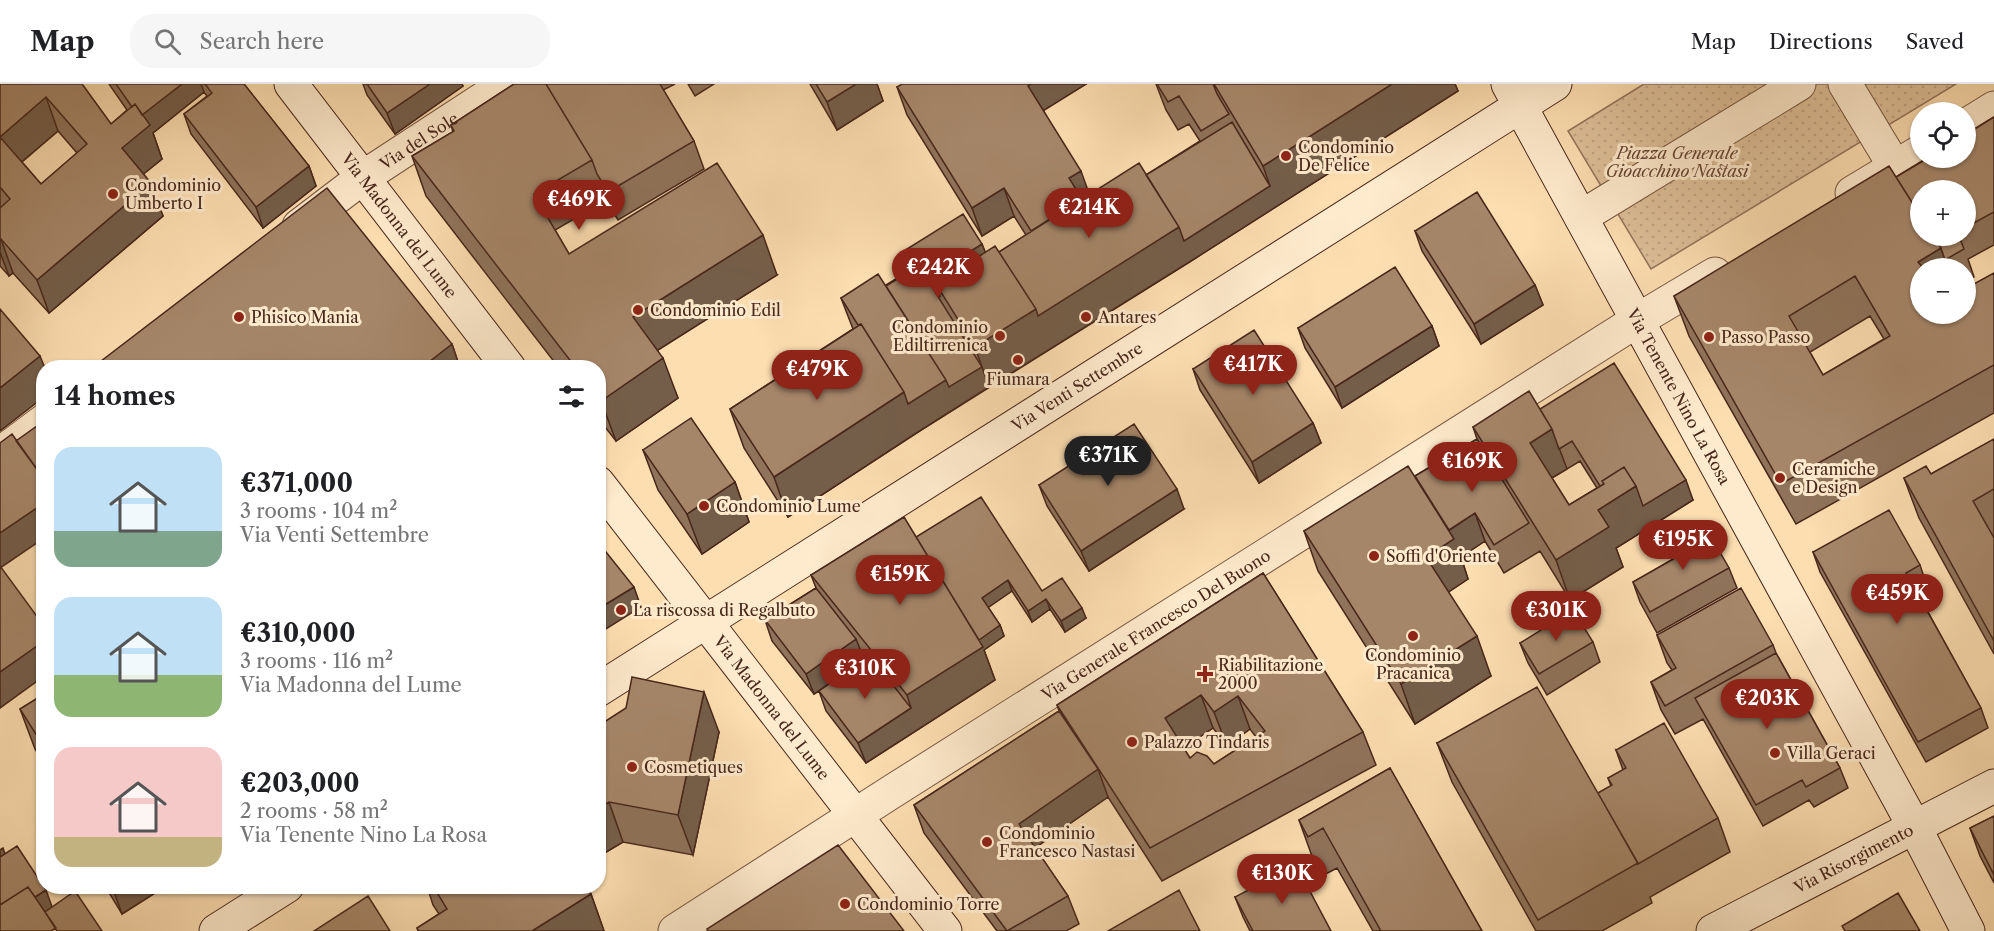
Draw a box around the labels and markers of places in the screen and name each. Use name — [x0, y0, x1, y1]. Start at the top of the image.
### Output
place label: Condominio De Felice — [1298, 137, 1394, 175]
marker: Condominio De Felice — [1279, 149, 1293, 163]
place label: Condominio Umberto I — [125, 175, 221, 213]
pin: €469K — [537, 180, 621, 231]
marker: Condominio Umberto I — [106, 187, 120, 201]
pin: €214K — [1047, 188, 1131, 239]
pin: €242K — [896, 248, 980, 299]
place label: Condominio Edil — [650, 300, 781, 320]
marker: Condominio Edil — [631, 303, 645, 317]
place label: Phisico Mania — [251, 307, 359, 327]
place label: Antares — [1097, 307, 1156, 327]
marker: Phisico Mania — [232, 310, 246, 324]
marker: Antares — [1079, 310, 1093, 324]
place label: Condominio Ediltirrenica — [892, 317, 989, 355]
place label: Passo Passo — [1721, 327, 1810, 347]
marker: Condominio Ediltirrenica — [993, 329, 1007, 343]
marker: Passo Passo — [1702, 330, 1716, 344]
pin: €417K — [1211, 345, 1295, 396]
pin: €479K — [775, 350, 859, 401]
marker: Fiumara — [1011, 353, 1025, 367]
place label: Fiumara — [986, 369, 1050, 389]
pin: €371K — [1066, 436, 1150, 487]
pin: €169K — [1430, 442, 1514, 493]
place label: Ceramiche e Design — [1792, 459, 1876, 497]
marker: Ceramiche e Design — [1773, 471, 1787, 485]
place label: Condominio Lume — [716, 496, 861, 516]
marker: Condominio Lume — [697, 499, 711, 513]
pin: €195K — [1641, 520, 1725, 571]
place label: Soffi d'Oriente — [1386, 546, 1497, 566]
marker: Soffi d'Oriente — [1367, 549, 1381, 563]
pin: €159K — [858, 555, 942, 606]
pin: €459K — [1855, 574, 1939, 625]
pin: €301K — [1514, 591, 1598, 642]
place label: La riscossa di Regalbuto — [633, 600, 815, 620]
marker: La riscossa di Regalbuto — [614, 603, 628, 617]
marker: Condominio Pracanica — [1406, 629, 1420, 643]
place label: Condominio Pracanica — [1365, 645, 1461, 683]
pin: €310K — [823, 649, 907, 700]
place label: Riabilitazione 2000 — [1218, 655, 1323, 693]
marker: Riabilitazione 2000 — [1196, 665, 1214, 683]
pin: €203K — [1725, 679, 1809, 730]
place label: Palazzo Tindaris — [1144, 732, 1270, 752]
marker: Palazzo Tindaris — [1125, 735, 1139, 749]
place label: Villa Geraci — [1786, 743, 1876, 763]
marker: Villa Geraci — [1768, 746, 1782, 760]
place label: Cosmetiques — [644, 757, 743, 777]
marker: Cosmetiques — [625, 760, 639, 774]
place label: Condominio Francesco Nastasi — [999, 823, 1135, 861]
marker: Condominio Francesco Nastasi — [980, 835, 994, 849]
pin: €130K — [1240, 854, 1324, 905]
place label: Condominio Torre — [857, 894, 1000, 914]
marker: Condominio Torre — [838, 897, 852, 911]

